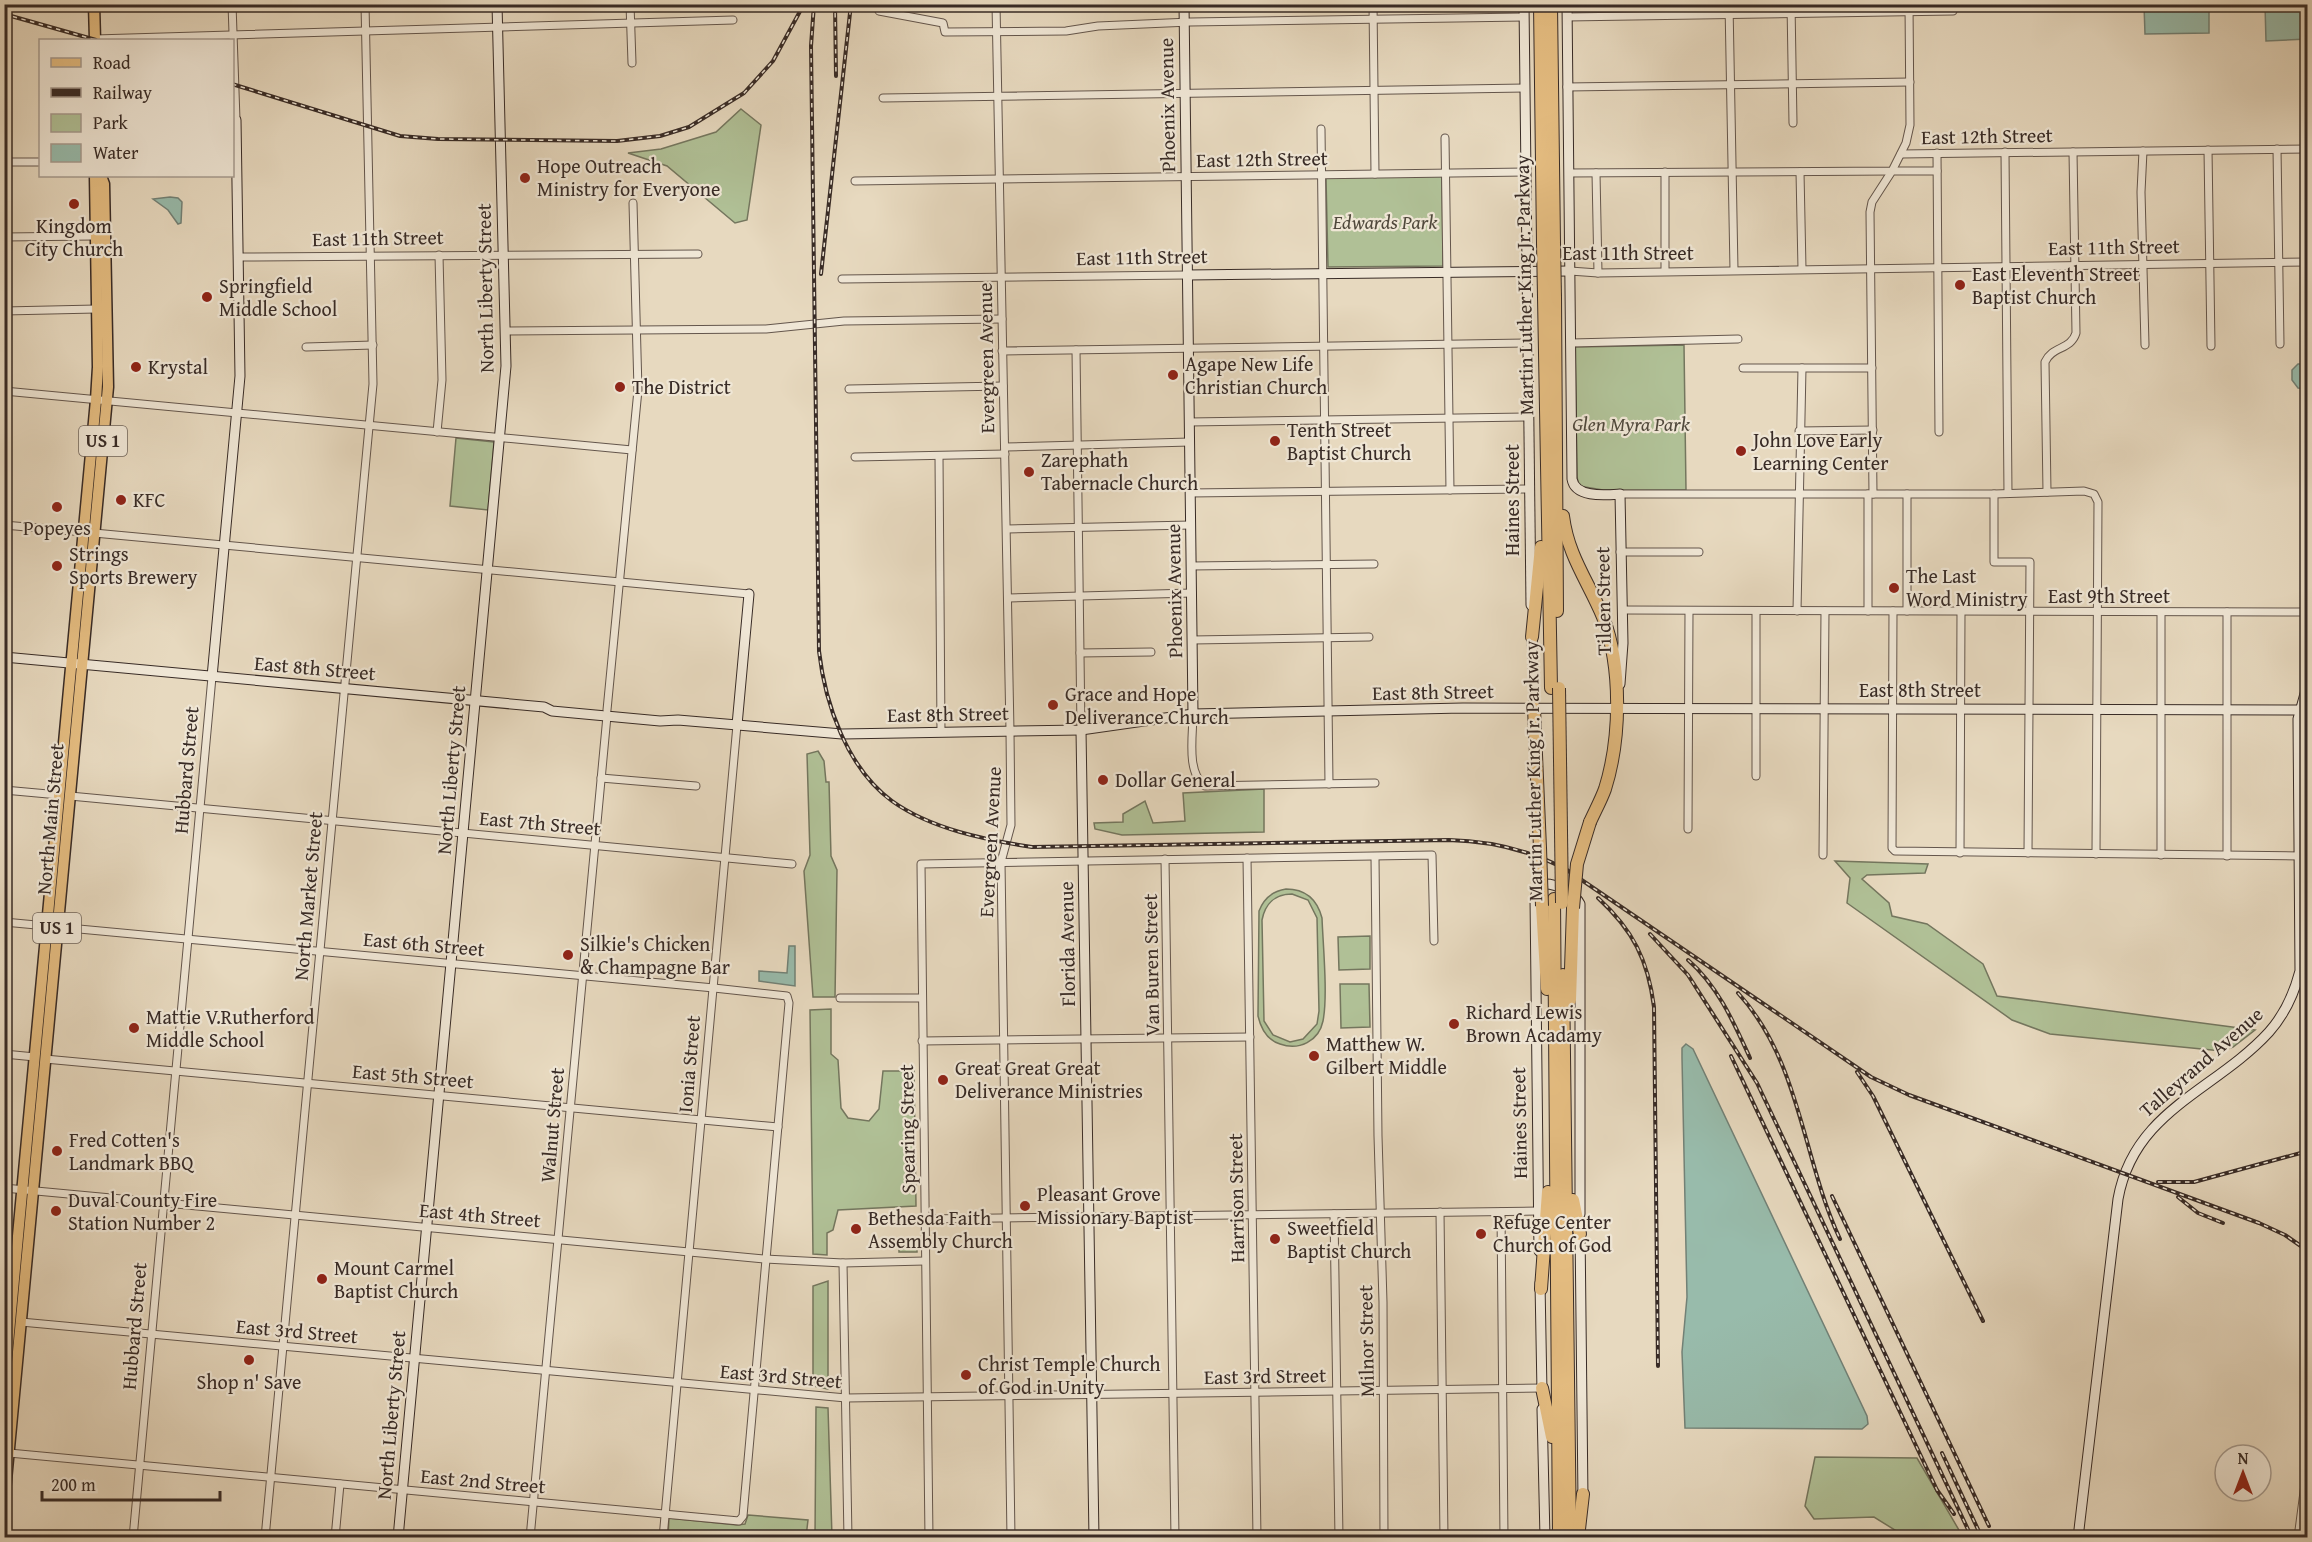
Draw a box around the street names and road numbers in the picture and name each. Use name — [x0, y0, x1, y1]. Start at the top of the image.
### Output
street label: Phoenix Avenue — [1151, 38, 1182, 172]
street label: East 12th Street — [1921, 120, 2053, 151]
street label: East 12th Street — [1196, 143, 1328, 174]
street label: Martin Luther King Jr. Parkway — [1507, 154, 1540, 416]
street label: North Liberty Street — [469, 203, 500, 373]
street label: East 11th Street — [312, 222, 444, 253]
street label: East 11th Street — [2048, 231, 2180, 262]
street label: East 11th Street — [1562, 238, 1694, 267]
street label: East 11th Street — [1076, 241, 1208, 272]
street label: Evergreen Avenue — [970, 282, 1001, 434]
road number: US 1 — [79, 426, 127, 456]
street label: Haines Street — [1497, 444, 1526, 556]
street label: Phoenix Avenue — [1158, 524, 1189, 658]
street label: Tilden Street — [1587, 546, 1618, 656]
street label: East 9th Street — [2048, 581, 2170, 610]
street label: Martin Luther King Jr. Parkway — [1516, 640, 1549, 902]
street label: East 8th Street — [253, 648, 377, 687]
street label: East 8th Street — [1859, 675, 1981, 704]
street label: East 8th Street — [1372, 676, 1494, 707]
street label: North Liberty Street — [429, 684, 472, 856]
street label: East 8th Street — [887, 698, 1009, 729]
street label: Hubbard Street — [165, 705, 206, 835]
street label: North Main Street — [28, 742, 71, 896]
street label: Evergreen Avenue — [971, 766, 1008, 918]
street label: East 7th Street — [478, 803, 602, 842]
street label: North Market Street — [286, 810, 329, 982]
street label: Florida Avenue — [1051, 881, 1082, 1007]
street label: Van Buren Street — [1135, 893, 1166, 1037]
road number: US 1 — [33, 913, 81, 943]
street label: East 6th Street — [362, 924, 486, 963]
street label: Talleyrand Avenue — [2132, 1000, 2269, 1124]
street label: Ionia Street — [670, 1014, 707, 1114]
street label: East 5th Street — [351, 1056, 475, 1095]
street label: Spearing Street — [891, 1064, 922, 1194]
street label: Walnut Street — [532, 1066, 571, 1184]
street label: Haines Street — [1503, 1067, 1534, 1179]
street label: Harrison Street — [1220, 1133, 1251, 1263]
street label: East 4th Street — [418, 1195, 542, 1234]
street label: Hubbard Street — [113, 1261, 154, 1391]
street label: Milnor Street — [1350, 1285, 1381, 1397]
street label: East 3rd Street — [235, 1311, 359, 1350]
street label: North Liberty Street — [369, 1329, 412, 1501]
street label: East 3rd Street — [719, 1356, 843, 1395]
street label: East 3rd Street — [1204, 1360, 1326, 1391]
street label: East 2nd Street — [419, 1461, 547, 1500]

